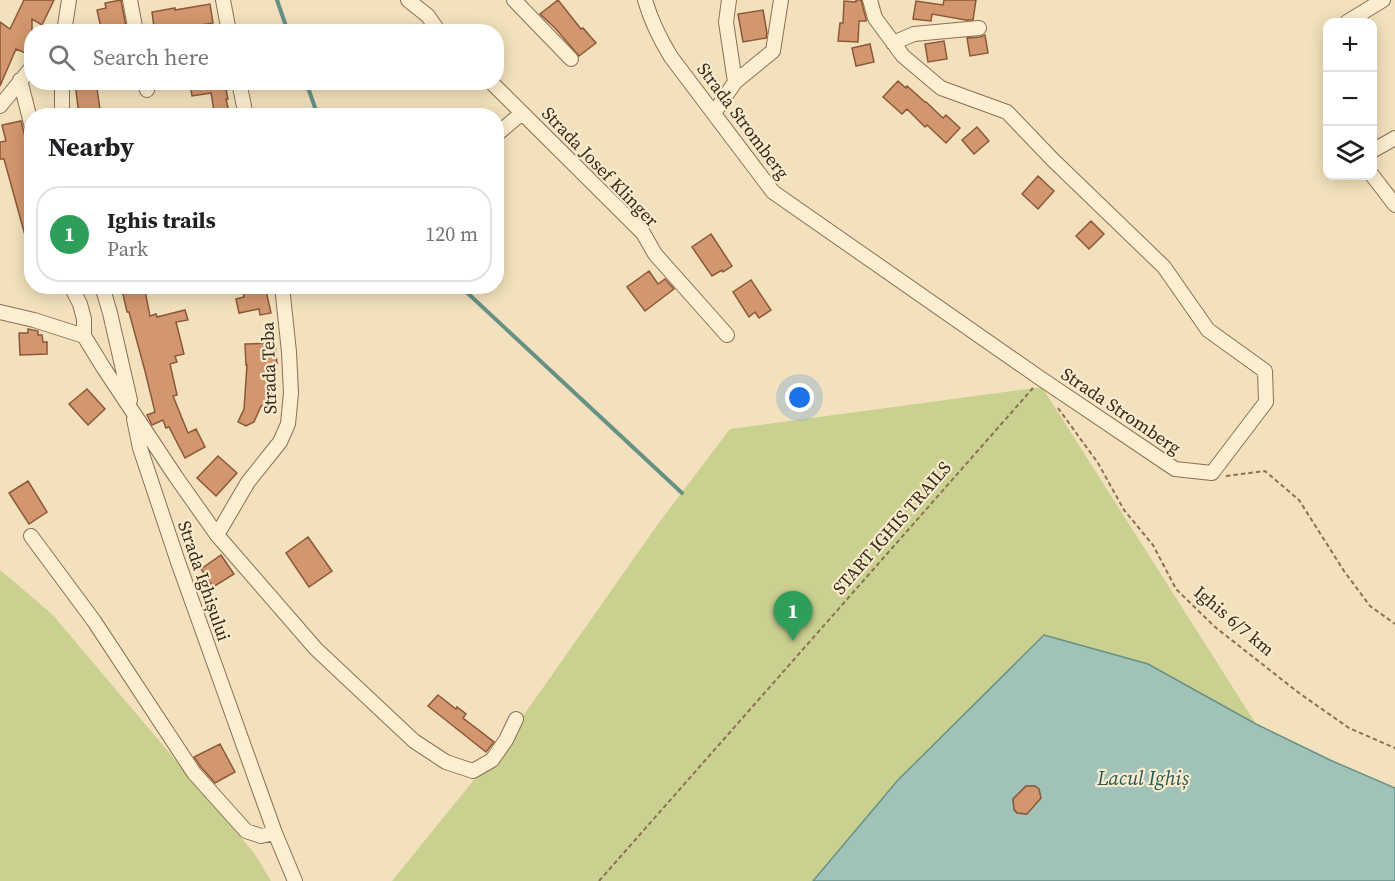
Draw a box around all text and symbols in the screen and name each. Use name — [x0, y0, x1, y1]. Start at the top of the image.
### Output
map controls — [1323, 18, 1377, 180]
button: + — [1323, 18, 1377, 72]
search box — [24, 24, 504, 90]
icon: search — [45, 41, 78, 74]
text: Search here — [93, 42, 209, 72]
street label: Strada Stromberg — [691, 57, 795, 184]
button: − — [1323, 72, 1377, 126]
street label: Strada Josef Klinger — [536, 101, 665, 232]
button: layers — [1323, 126, 1377, 180]
text: Nearby — [48, 129, 134, 165]
text: Ighis trails — [107, 205, 216, 235]
text: 1 — [64, 220, 75, 248]
text: 120 m — [425, 220, 478, 248]
text: Park — [107, 235, 148, 263]
street label: Strada Teba — [254, 320, 283, 415]
street label: Strada Stromberg — [1056, 361, 1186, 460]
your location — [785, 383, 814, 412]
street label: START IGHIS TRAILS — [827, 456, 957, 600]
street label: Strada Ighișului — [172, 517, 237, 644]
street label: Ighis 6/7 km — [1189, 580, 1280, 662]
pin: 1 — [774, 592, 812, 641]
water label: Lacul Ighiș — [1096, 764, 1190, 792]

